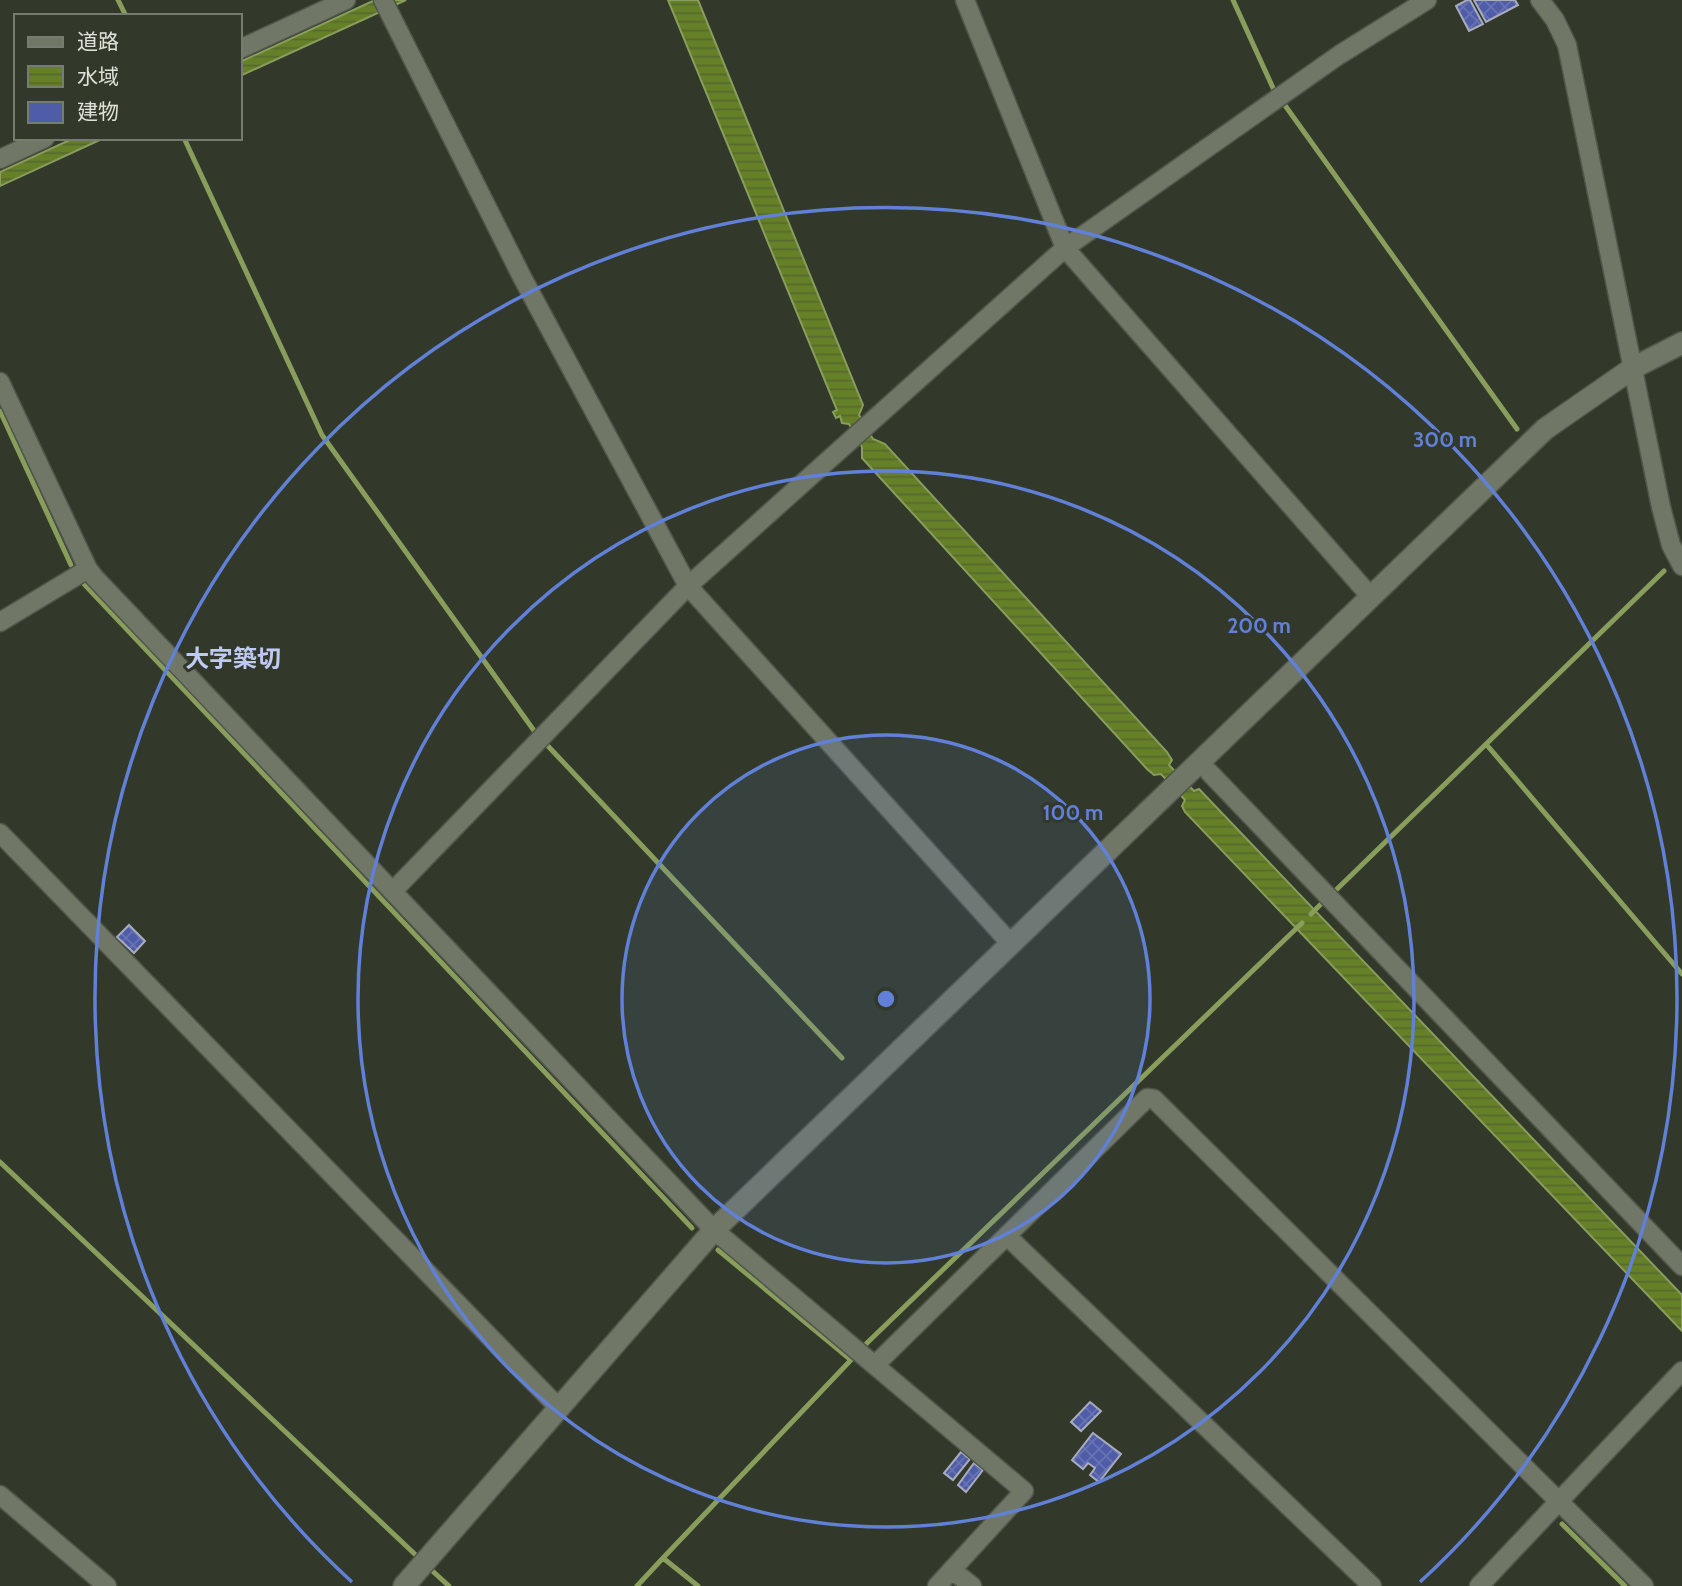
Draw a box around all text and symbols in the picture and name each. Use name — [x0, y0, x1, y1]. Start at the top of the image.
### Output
legend — [14, 14, 242, 140]
text: 道路 — [77, 29, 119, 54]
text: 水域 — [77, 64, 119, 89]
text: 建物 — [77, 99, 119, 124]
text: 300 m — [1413, 427, 1477, 452]
text: 200 m — [1227, 613, 1291, 638]
district label: 大字築切 — [185, 644, 281, 673]
text: 100 m — [1043, 800, 1103, 825]
centre of rings — [874, 987, 898, 1011]

